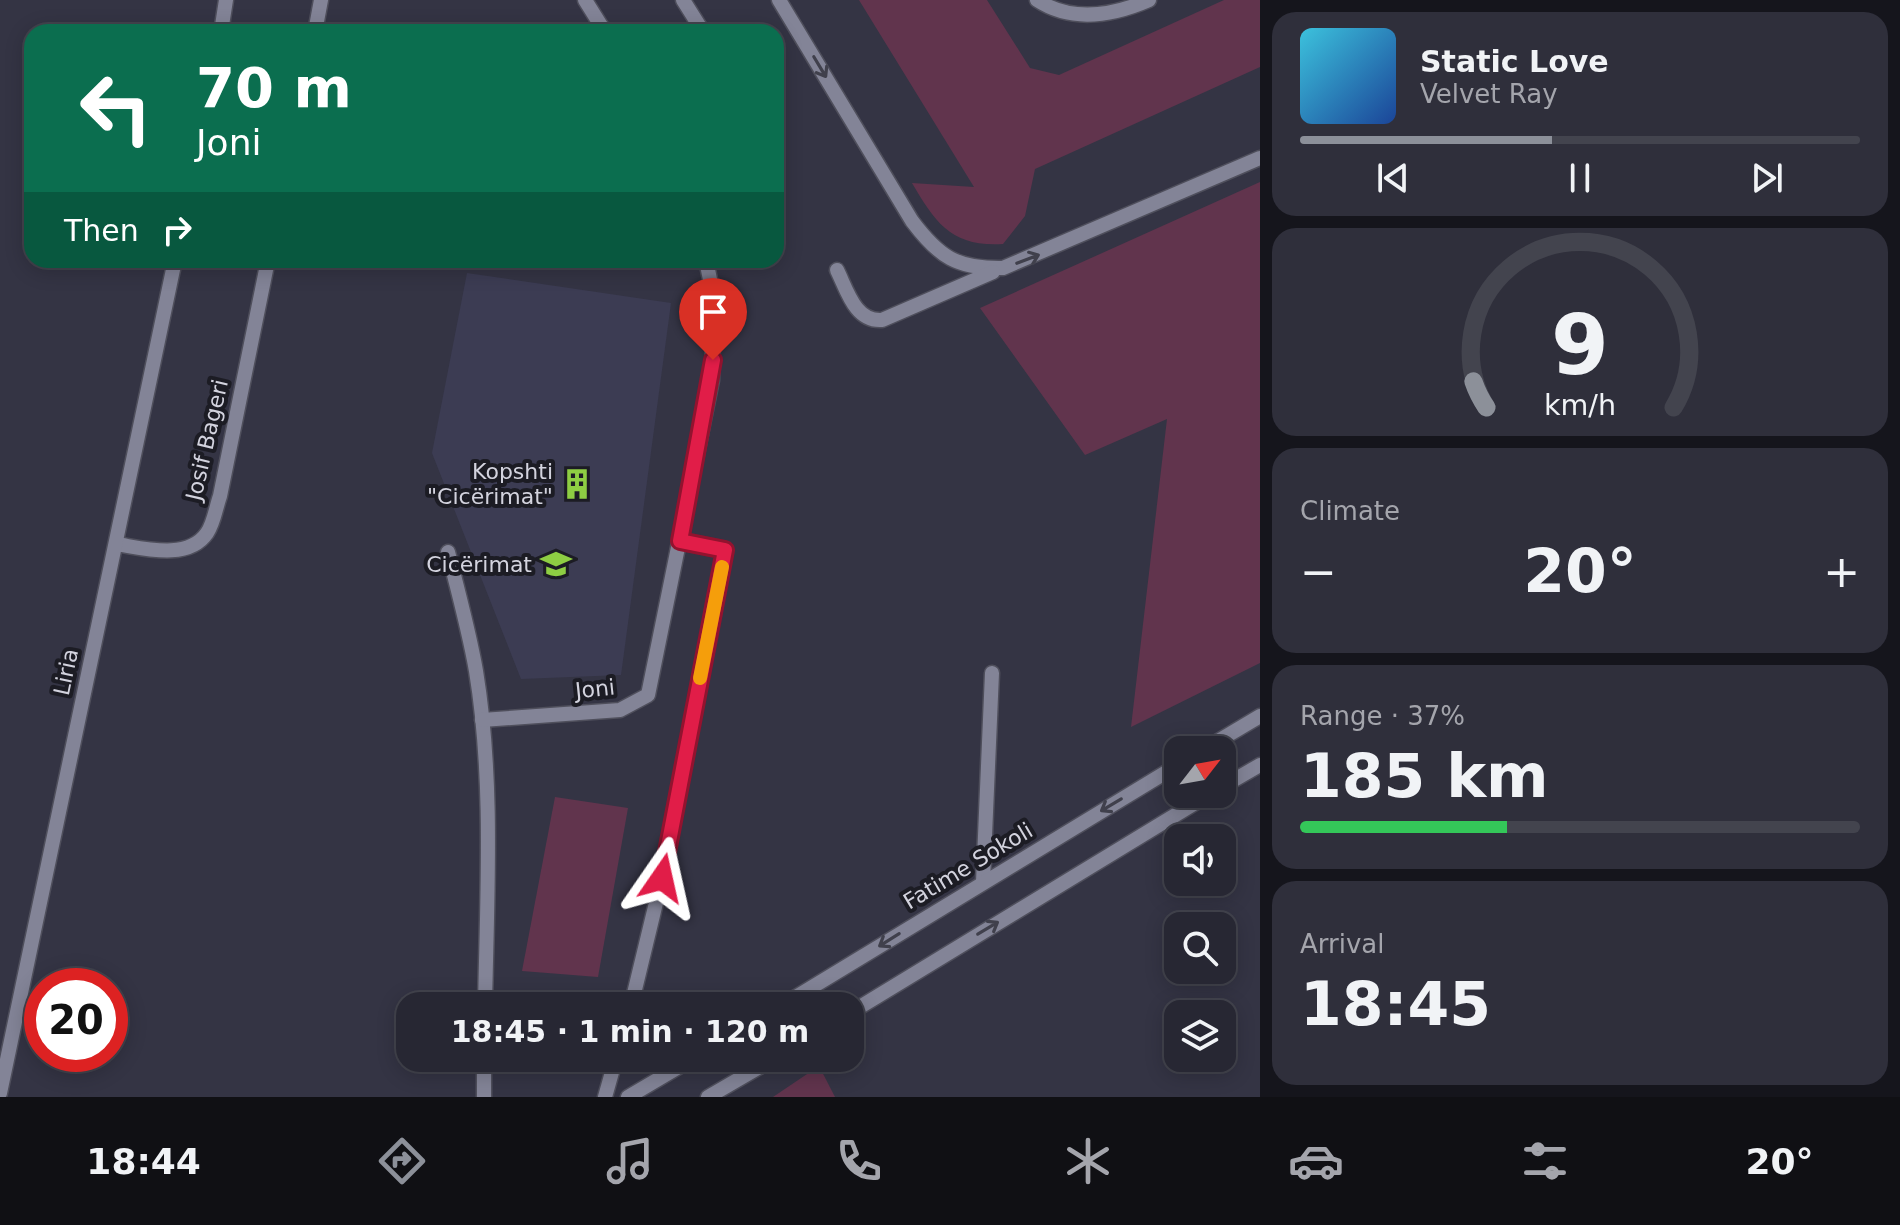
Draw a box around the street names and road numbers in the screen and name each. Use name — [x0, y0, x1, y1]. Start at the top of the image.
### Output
street label: Josif Bageri — [180, 377, 233, 505]
street label: Liria — [49, 646, 83, 698]
street label: Joni — [572, 674, 616, 704]
street label: Fatime Sokoli — [899, 818, 1037, 914]

